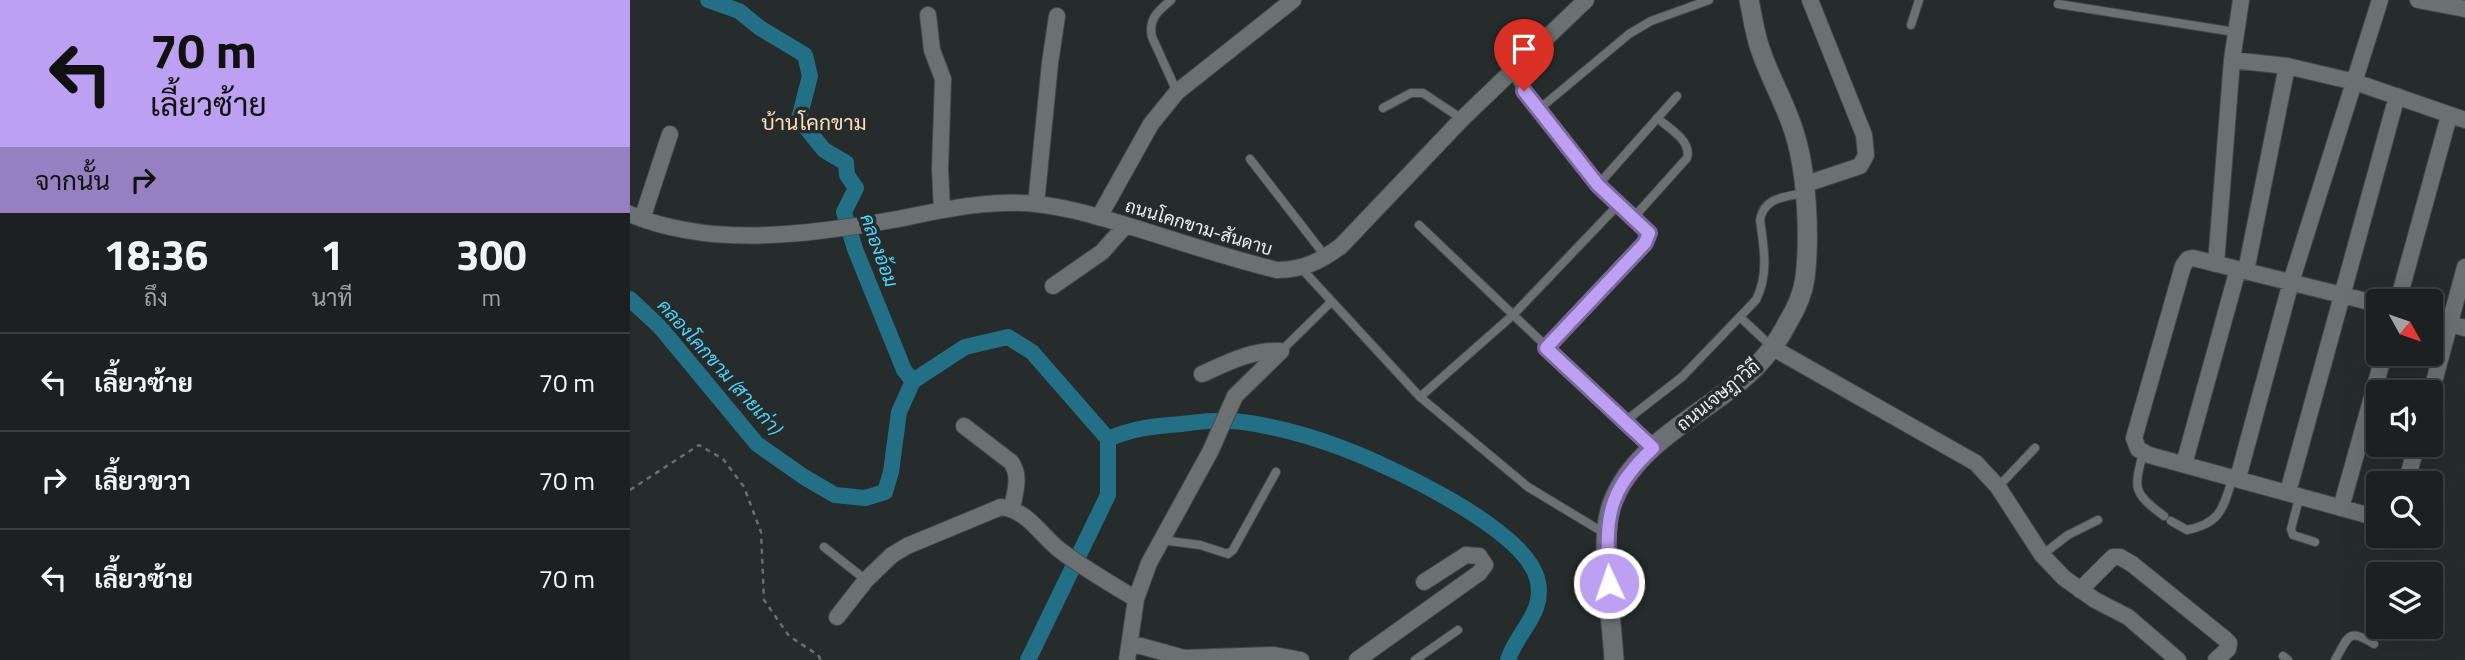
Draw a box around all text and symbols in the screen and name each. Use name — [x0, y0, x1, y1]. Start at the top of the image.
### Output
text: 70 m — [150, 12, 257, 87]
pin — [1494, 19, 1554, 91]
icon: left — [35, 28, 126, 119]
icon: arrive — [1505, 30, 1543, 68]
text: เลี้ยวซ้าย — [150, 80, 267, 128]
district label: บ้านโคกขาม — [761, 106, 867, 138]
text: จากนั้น — [35, 161, 110, 200]
icon: right — [124, 161, 162, 199]
street label: ถนนโคกขาม-สันดาบ — [1122, 192, 1276, 262]
water label: คลองอ้อม — [853, 209, 907, 291]
text: 18:36 — [103, 222, 208, 286]
text: 1 — [320, 222, 344, 286]
text: 300 — [456, 222, 527, 286]
text: ถึง — [144, 280, 168, 315]
text: นาที — [312, 280, 353, 315]
text: m — [482, 280, 501, 315]
north arrow — [2366, 289, 2443, 366]
map controls — [2366, 289, 2443, 639]
water label: คลองโคกขาม (สายเก่า) — [651, 292, 790, 442]
street label: ถนนเจษฎาวิถี — [1670, 353, 1766, 437]
icon: left — [35, 363, 73, 401]
text: เลี้ยวซ้าย — [94, 363, 193, 402]
text: 70 m — [538, 363, 595, 402]
button: sound — [2366, 380, 2443, 457]
icon: right — [35, 461, 73, 499]
text: เลี้ยวขวา — [94, 461, 191, 500]
text: 70 m — [538, 461, 595, 500]
button: search — [2366, 471, 2443, 548]
position arrow — [1572, 546, 1646, 620]
icon: left — [35, 559, 73, 597]
text: เลี้ยวซ้าย — [94, 559, 193, 598]
text: 70 m — [538, 559, 595, 598]
button: layers — [2366, 562, 2443, 639]

